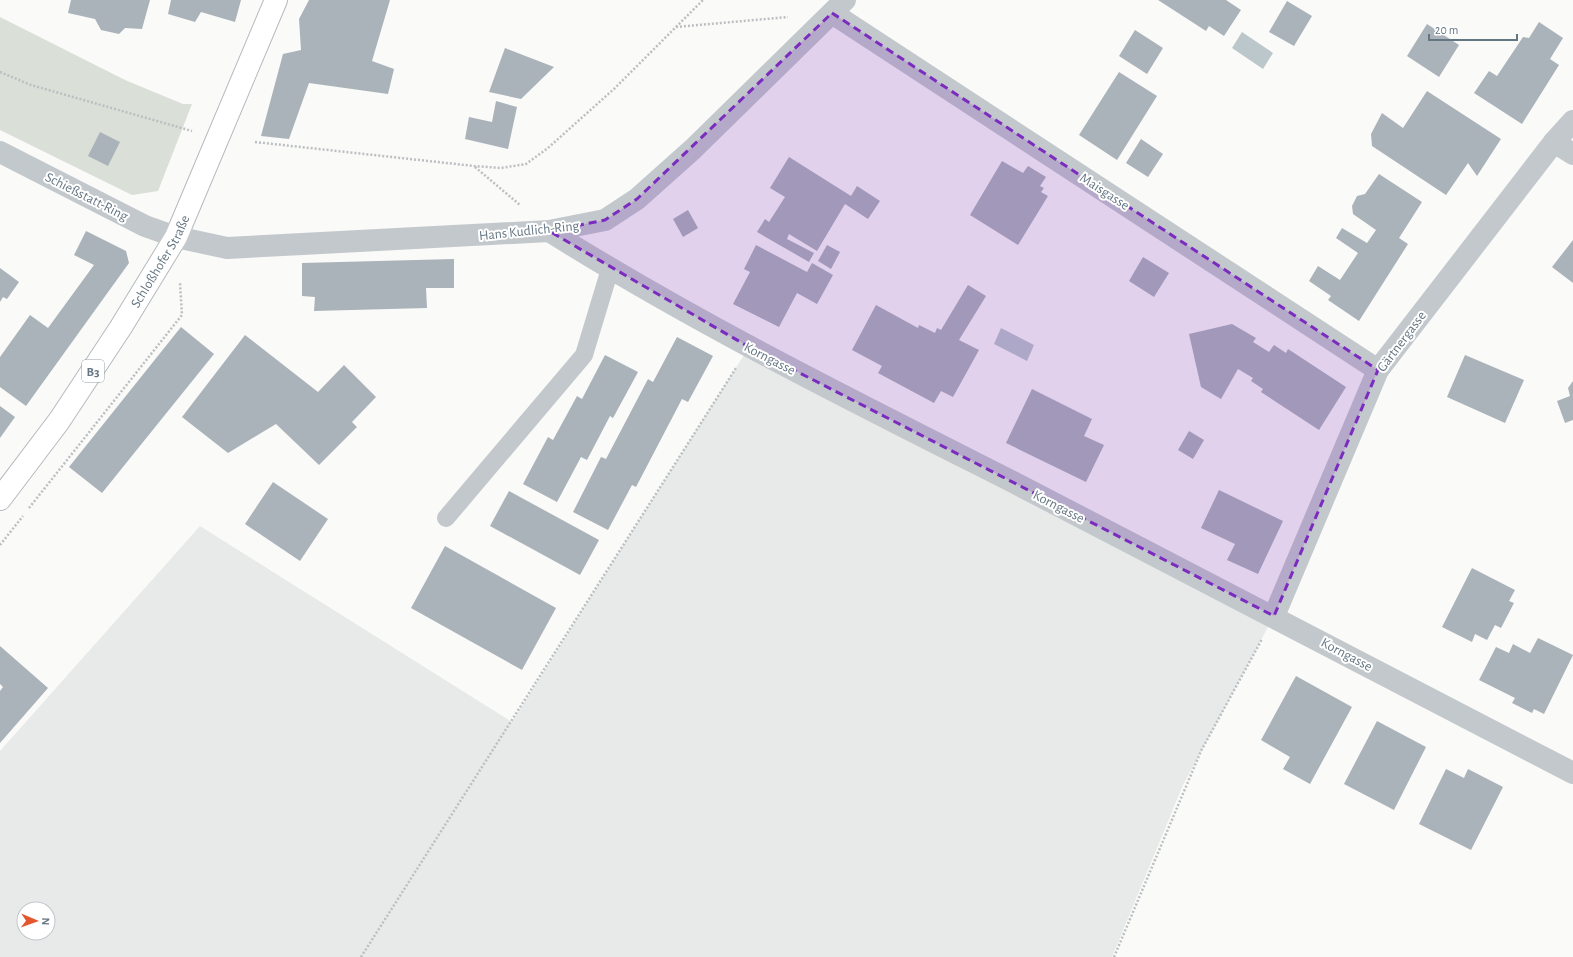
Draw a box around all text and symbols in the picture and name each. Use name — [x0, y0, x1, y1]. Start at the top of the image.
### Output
scale bar — [1429, 16, 1517, 42]
text: 20 m — [1435, 24, 1458, 36]
street label: Schießstatt-Ring — [43, 170, 130, 224]
street label: Maisgasse — [1077, 171, 1132, 213]
street label: Schloßhofer Straße — [129, 213, 192, 310]
street label: Hans Kudlich-Ring — [478, 219, 580, 243]
street label: Gärtnergasse — [1375, 309, 1429, 374]
street label: Korngasse — [742, 340, 798, 378]
road number: B3 — [82, 360, 104, 382]
street label: Korngasse — [1031, 488, 1087, 526]
street label: Korngasse — [1319, 636, 1374, 674]
north arrow — [16, 901, 56, 941]
text: N — [40, 917, 51, 925]

